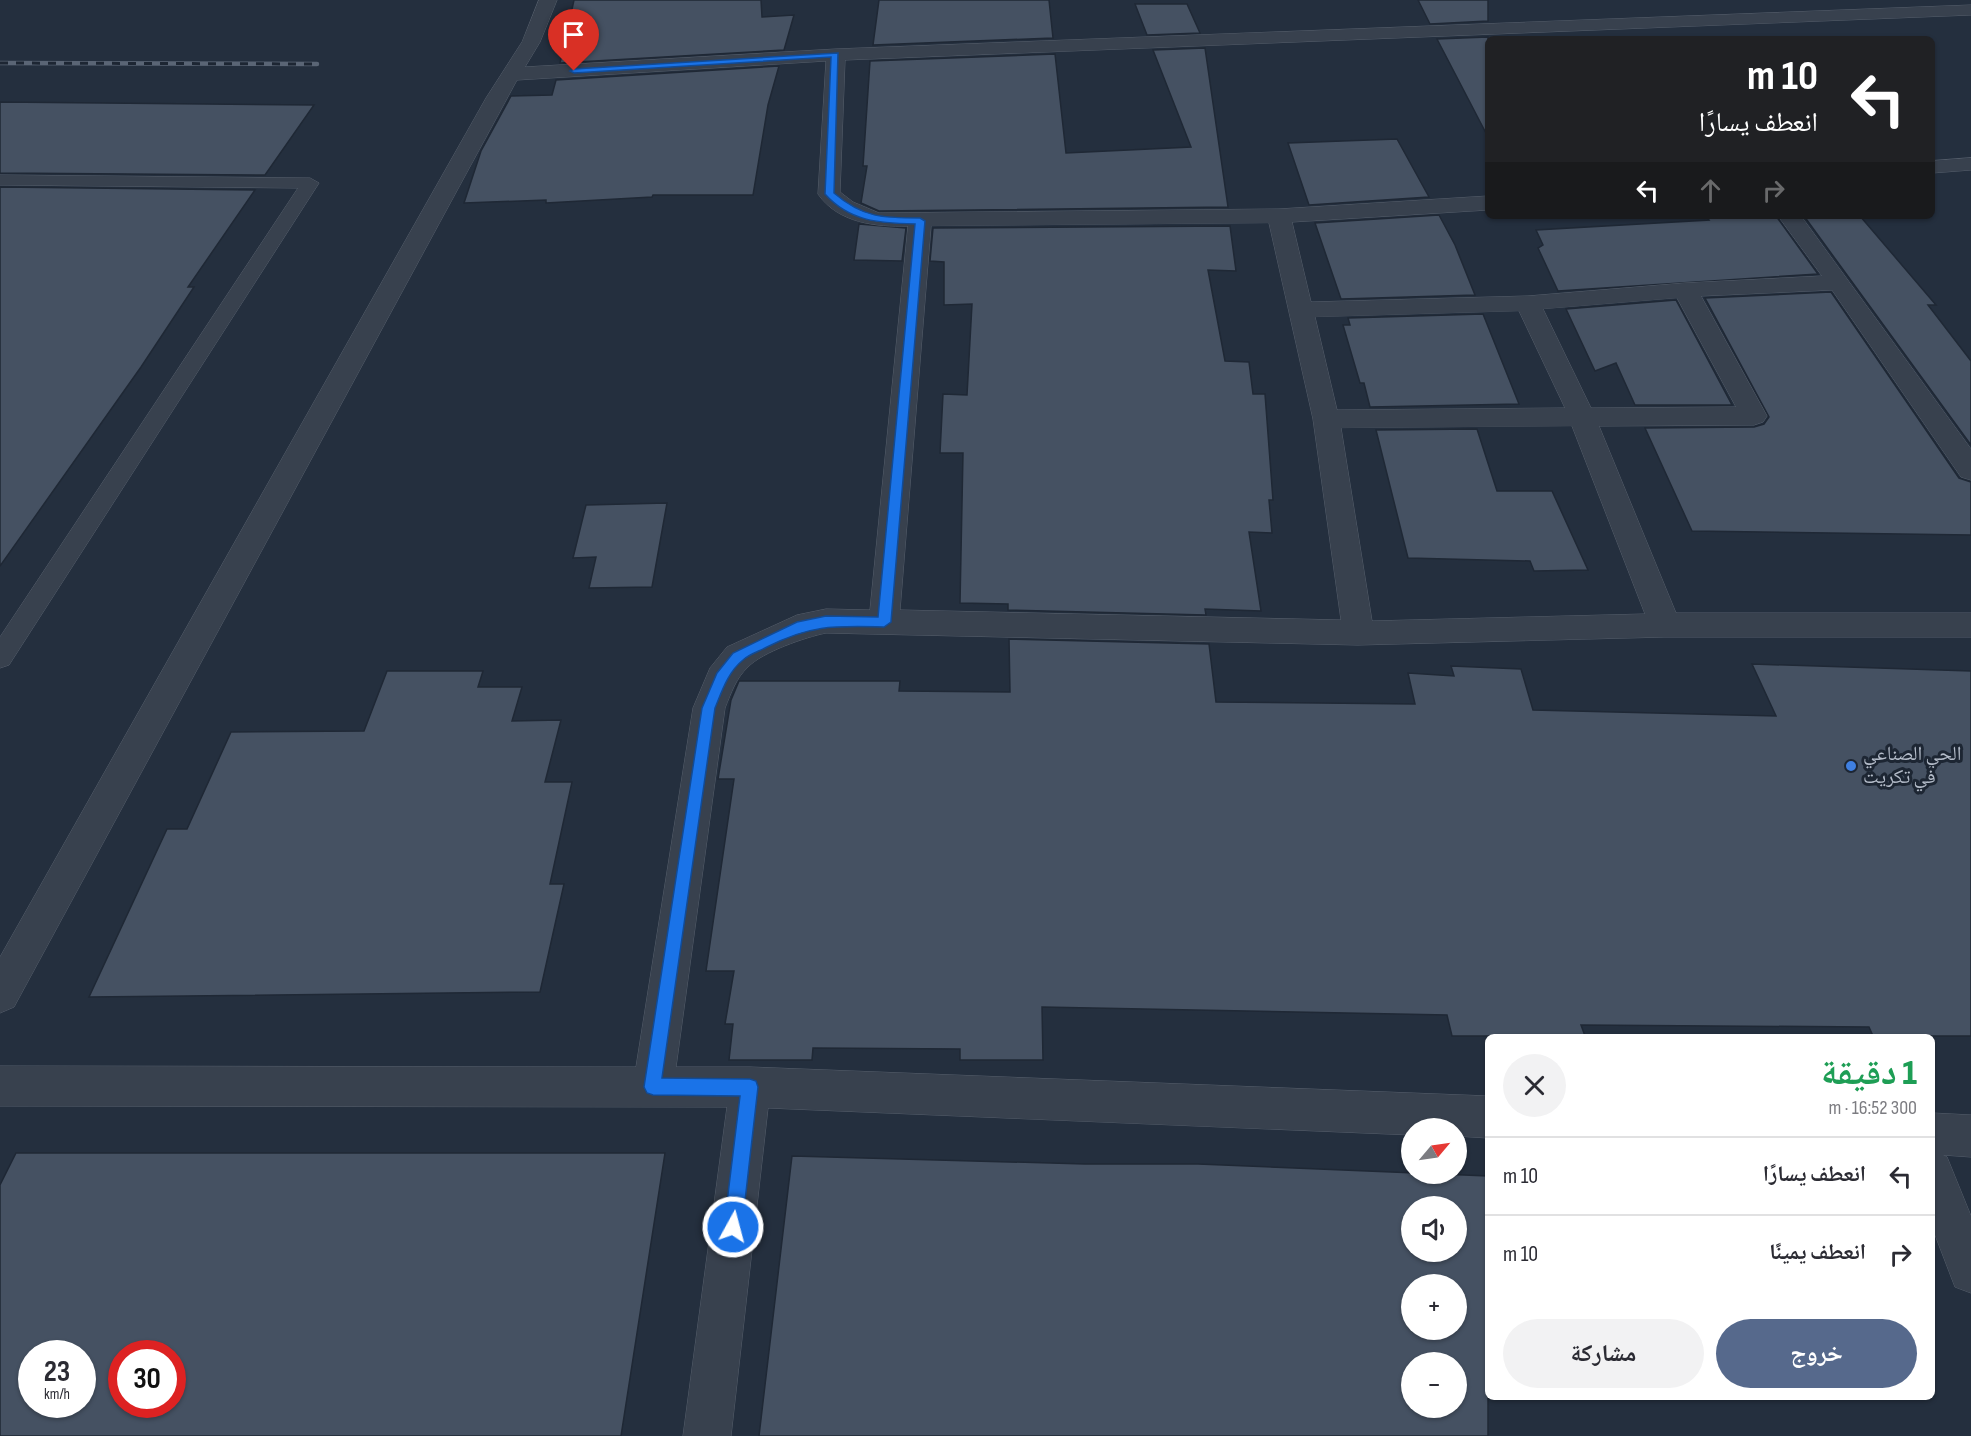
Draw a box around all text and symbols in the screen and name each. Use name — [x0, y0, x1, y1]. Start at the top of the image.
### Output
pin — [548, 9, 599, 71]
icon: arrive — [557, 18, 590, 51]
text: 10 m — [1747, 51, 1818, 102]
icon: left — [1839, 60, 1917, 138]
text: انعطف يسارًا — [1699, 107, 1818, 139]
icon: left — [1631, 174, 1664, 207]
icon: ahead — [1694, 174, 1727, 207]
icon: right — [1757, 174, 1790, 207]
place label: الحي الصناعي في تكريت — [1863, 742, 1962, 792]
marker: الحي الصناعي في تكريت — [1844, 759, 1858, 773]
text: 1 دقيقة — [1821, 1052, 1917, 1095]
button: close — [1503, 1054, 1566, 1117]
text: 300 m · 16:52 — [1829, 1096, 1917, 1120]
north arrow — [1401, 1118, 1467, 1184]
map controls — [1401, 1118, 1467, 1418]
icon: left — [1884, 1160, 1917, 1193]
text: انعطف يسارًا — [1763, 1161, 1866, 1188]
text: 10 m — [1503, 1163, 1538, 1190]
position arrow — [701, 1195, 765, 1259]
button: sound — [1401, 1196, 1467, 1262]
icon: right — [1884, 1238, 1917, 1271]
text: انعطف يمينًا — [1769, 1239, 1866, 1266]
text: 10 m — [1503, 1241, 1538, 1268]
button: + — [1401, 1274, 1467, 1340]
button: مشاركة — [1503, 1319, 1704, 1388]
button: خروج — [1716, 1319, 1917, 1388]
speed limit sign: 30 — [108, 1340, 186, 1418]
button: − — [1401, 1352, 1467, 1418]
text: 23 — [44, 1354, 70, 1390]
text: km/h — [44, 1385, 70, 1404]

